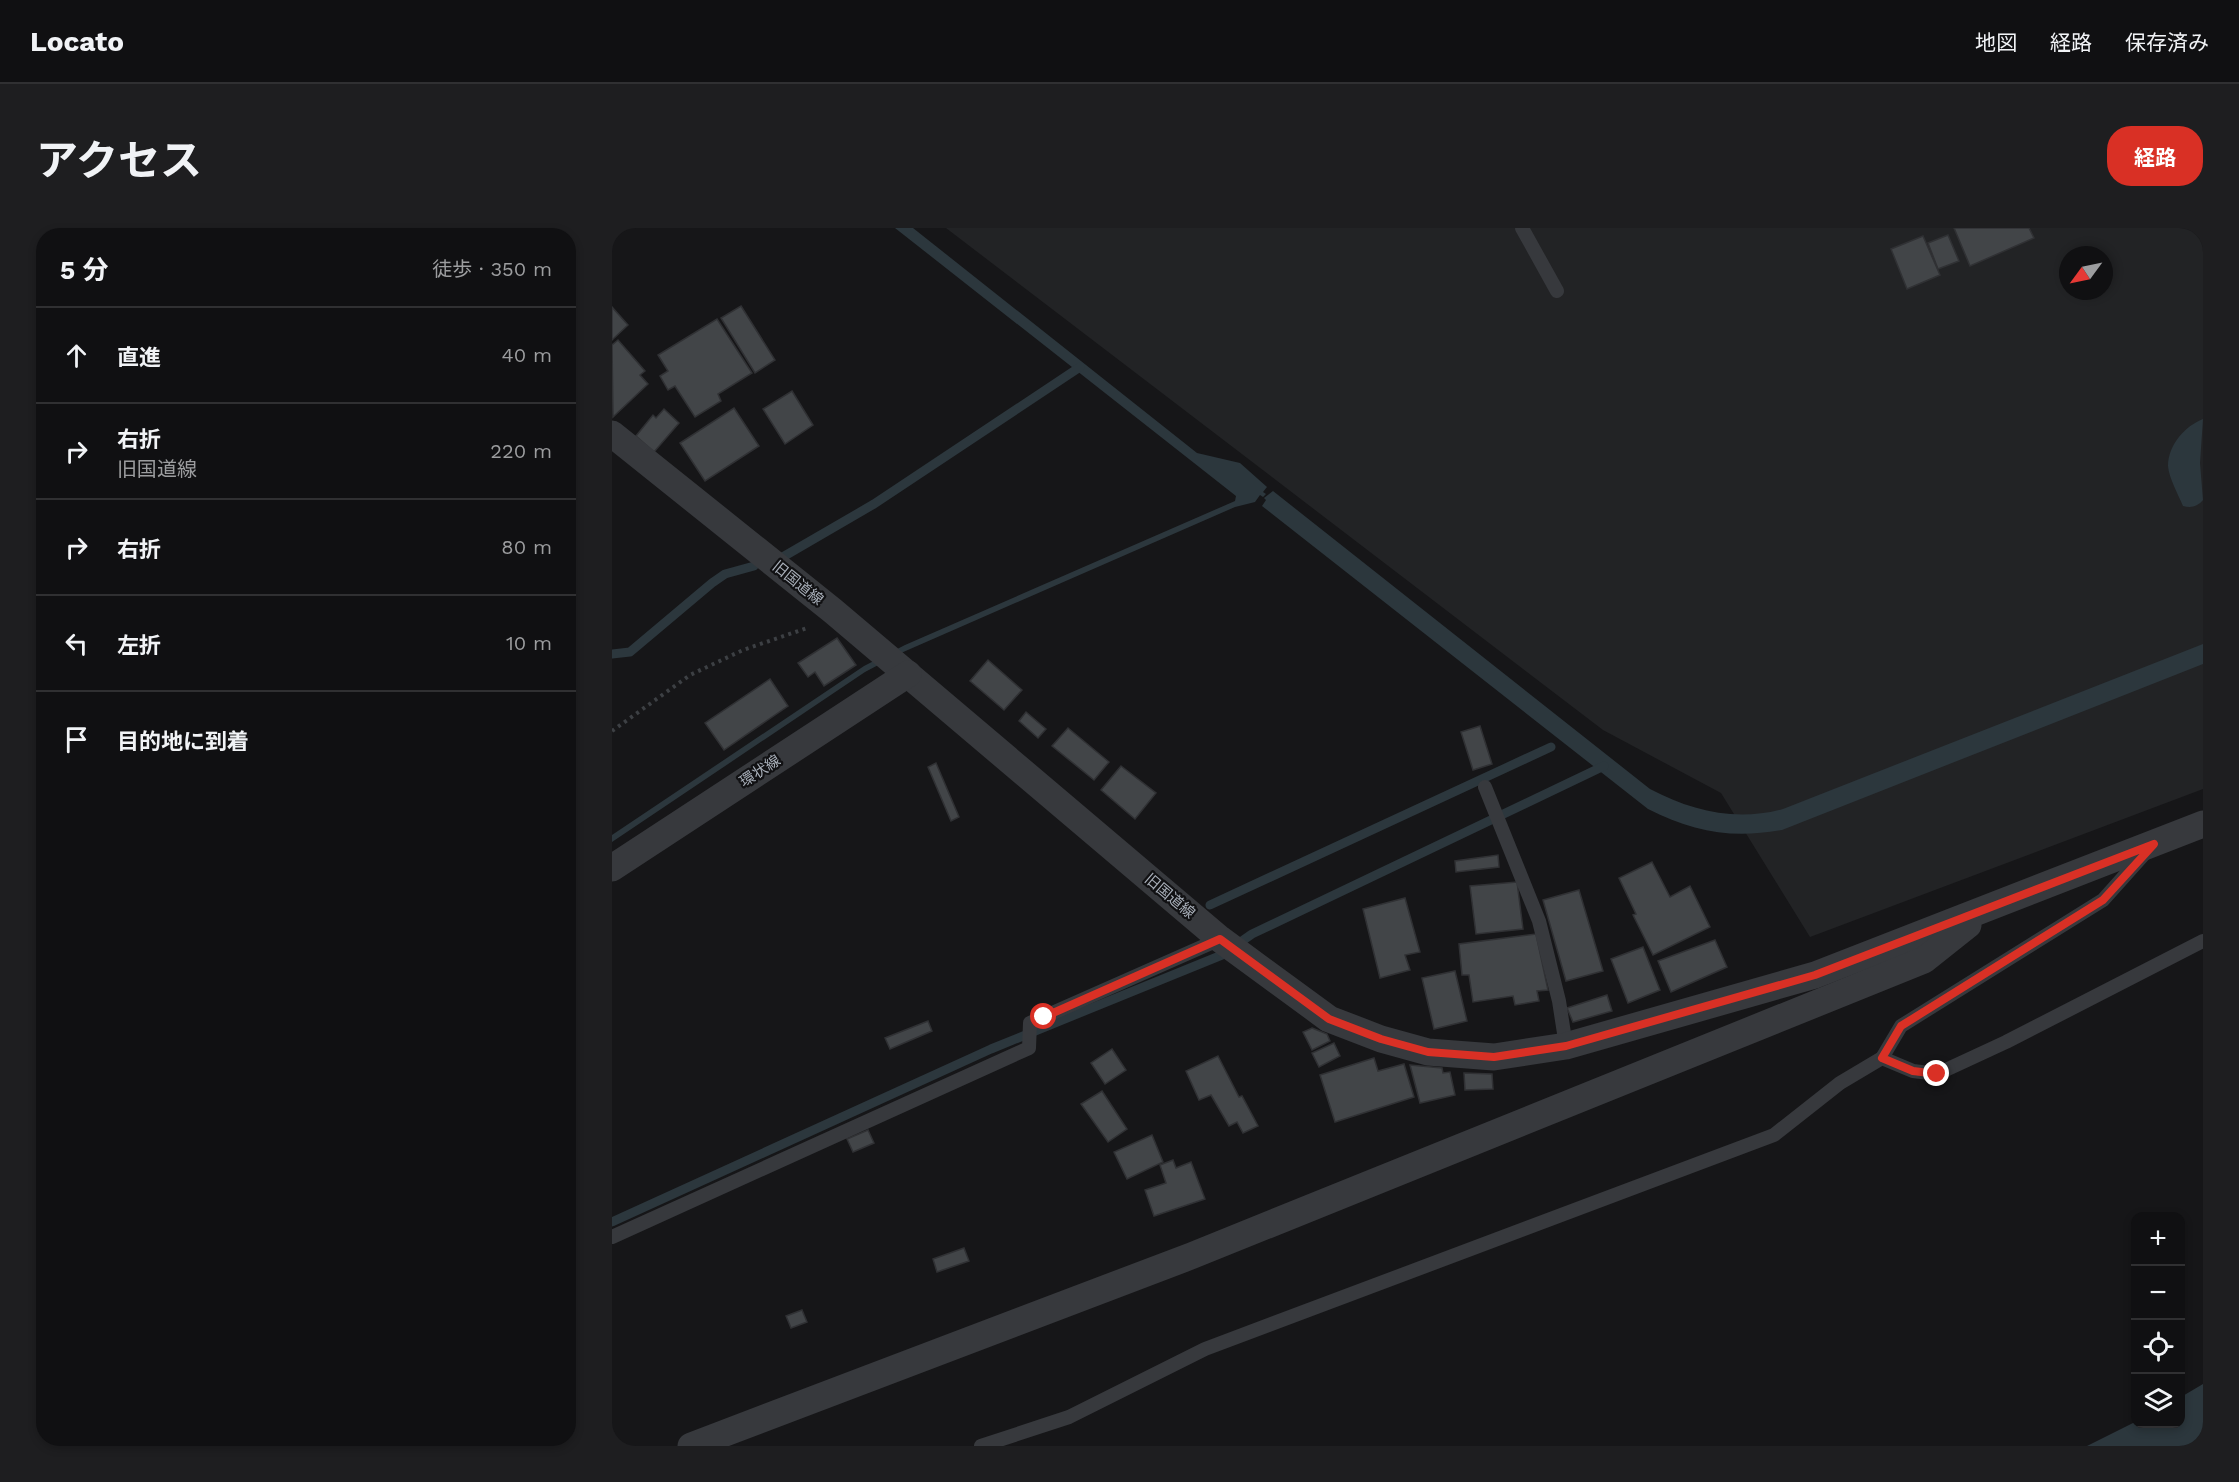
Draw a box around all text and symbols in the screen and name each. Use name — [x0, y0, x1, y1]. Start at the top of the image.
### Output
text: Locato — [30, 25, 124, 58]
text: 地図 — [1975, 30, 2017, 55]
text: 経路 — [2050, 30, 2092, 55]
text: 保存済み — [2125, 30, 2209, 55]
button: 経路 — [2107, 126, 2203, 186]
text: アクセス — [36, 136, 202, 185]
north arrow — [2059, 246, 2113, 300]
text: 5 分 — [60, 255, 109, 285]
text: 徒歩 · 350 m — [432, 257, 552, 281]
icon: ahead — [60, 339, 93, 372]
text: 40 m — [501, 343, 552, 367]
text: 直進 — [117, 345, 161, 370]
text: 右折 — [117, 427, 161, 452]
icon: right — [60, 435, 93, 468]
text: 220 m — [490, 439, 552, 463]
text: 旧国道線 — [117, 457, 197, 481]
icon: right — [60, 531, 93, 564]
text: 80 m — [501, 535, 552, 559]
text: 右折 — [117, 537, 161, 562]
street label: 旧国道線 — [769, 557, 827, 609]
icon: left — [60, 627, 93, 660]
text: 10 m — [506, 631, 552, 655]
text: 左折 — [117, 633, 161, 658]
icon: arrive — [60, 723, 93, 756]
text: 目的地に到着 — [117, 729, 249, 754]
street label: 環状線 — [736, 751, 784, 791]
street label: 旧国道線 — [1141, 870, 1199, 922]
route start — [1030, 1003, 1056, 1029]
route end — [1923, 1060, 1949, 1086]
map controls — [2131, 1212, 2185, 1428]
button: + — [2131, 1212, 2185, 1266]
button: − — [2131, 1266, 2185, 1320]
button: locate — [2131, 1320, 2185, 1374]
button: layers — [2131, 1374, 2185, 1428]

